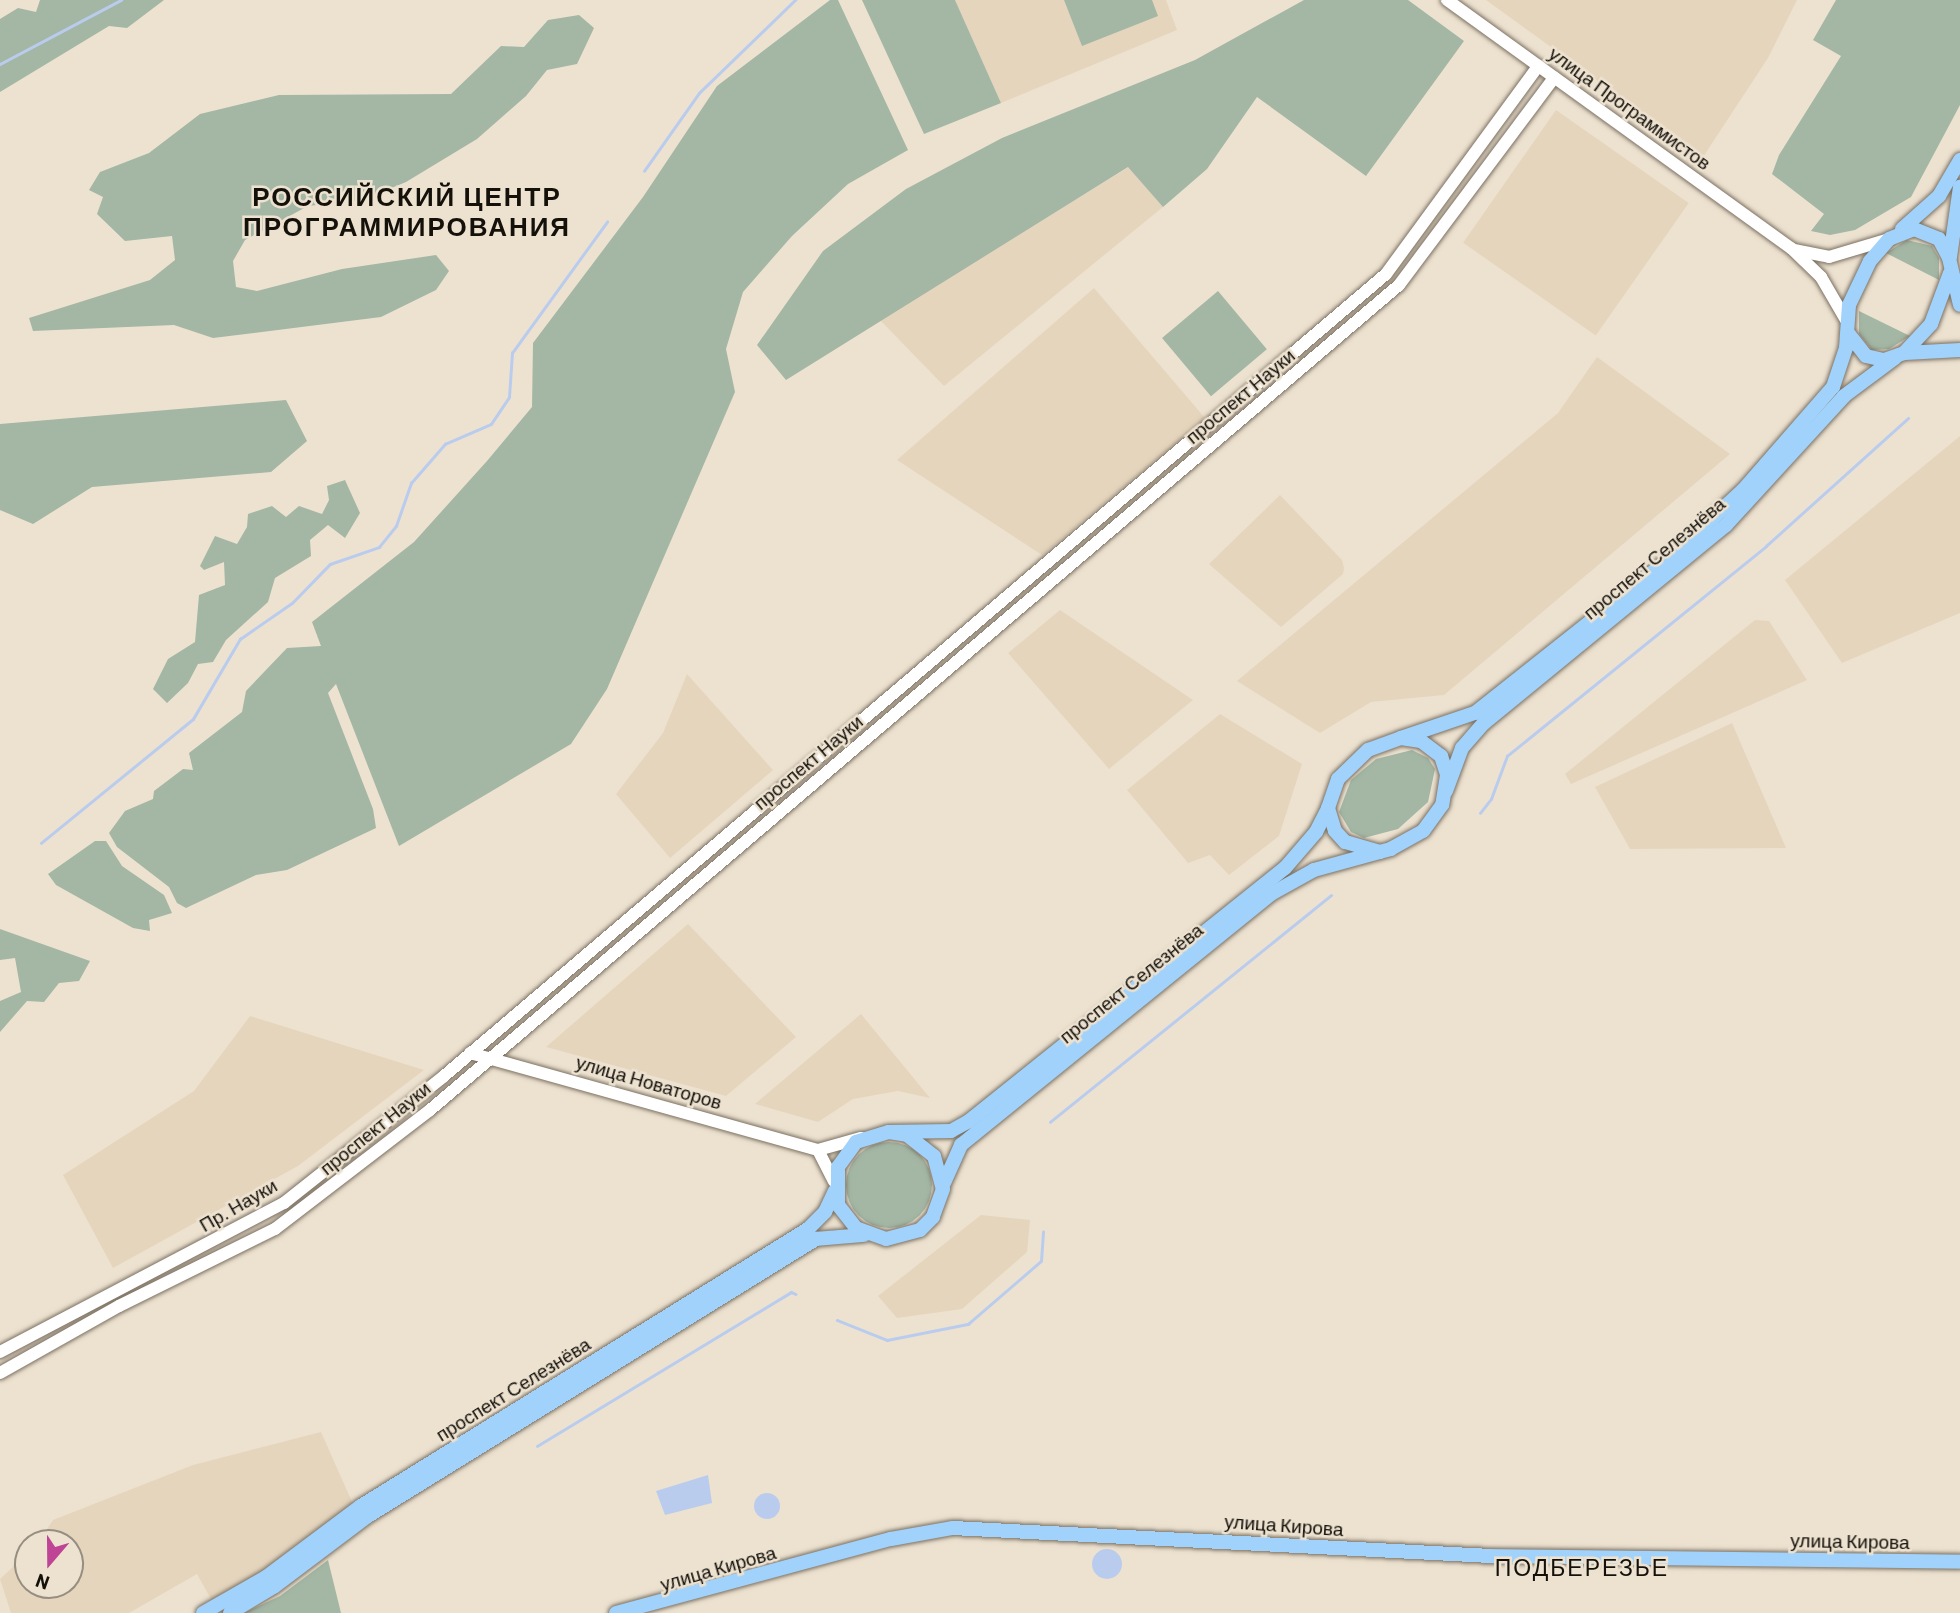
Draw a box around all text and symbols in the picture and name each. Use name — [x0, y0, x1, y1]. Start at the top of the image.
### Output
street label: улица Программистов — [1545, 42, 1715, 174]
district label: РОССИЙСКИЙ ЦЕНТР ПРОГРАММИРОВАНИЯ — [245, 180, 569, 242]
street label: проспект Науки — [1181, 344, 1299, 448]
street label: проспект Селезнёва — [1579, 492, 1729, 624]
street label: проспект Науки — [749, 710, 867, 814]
street label: проспект Селезнёва — [1055, 918, 1207, 1048]
street label: улица Новаторов — [573, 1050, 725, 1114]
street label: проспект Науки — [315, 1077, 435, 1179]
street label: Пр. Науки — [195, 1174, 281, 1236]
street label: проспект Селезнёва — [432, 1332, 594, 1446]
street label: улица Кирова — [1224, 1509, 1344, 1541]
north arrow — [14, 1529, 84, 1599]
street label: улица Кирова — [1790, 1529, 1910, 1553]
street label: улица Кирова — [658, 1541, 778, 1595]
district label: ПОДБЕРЕЗЬЕ — [1496, 1553, 1668, 1581]
text: N — [32, 1569, 52, 1595]

